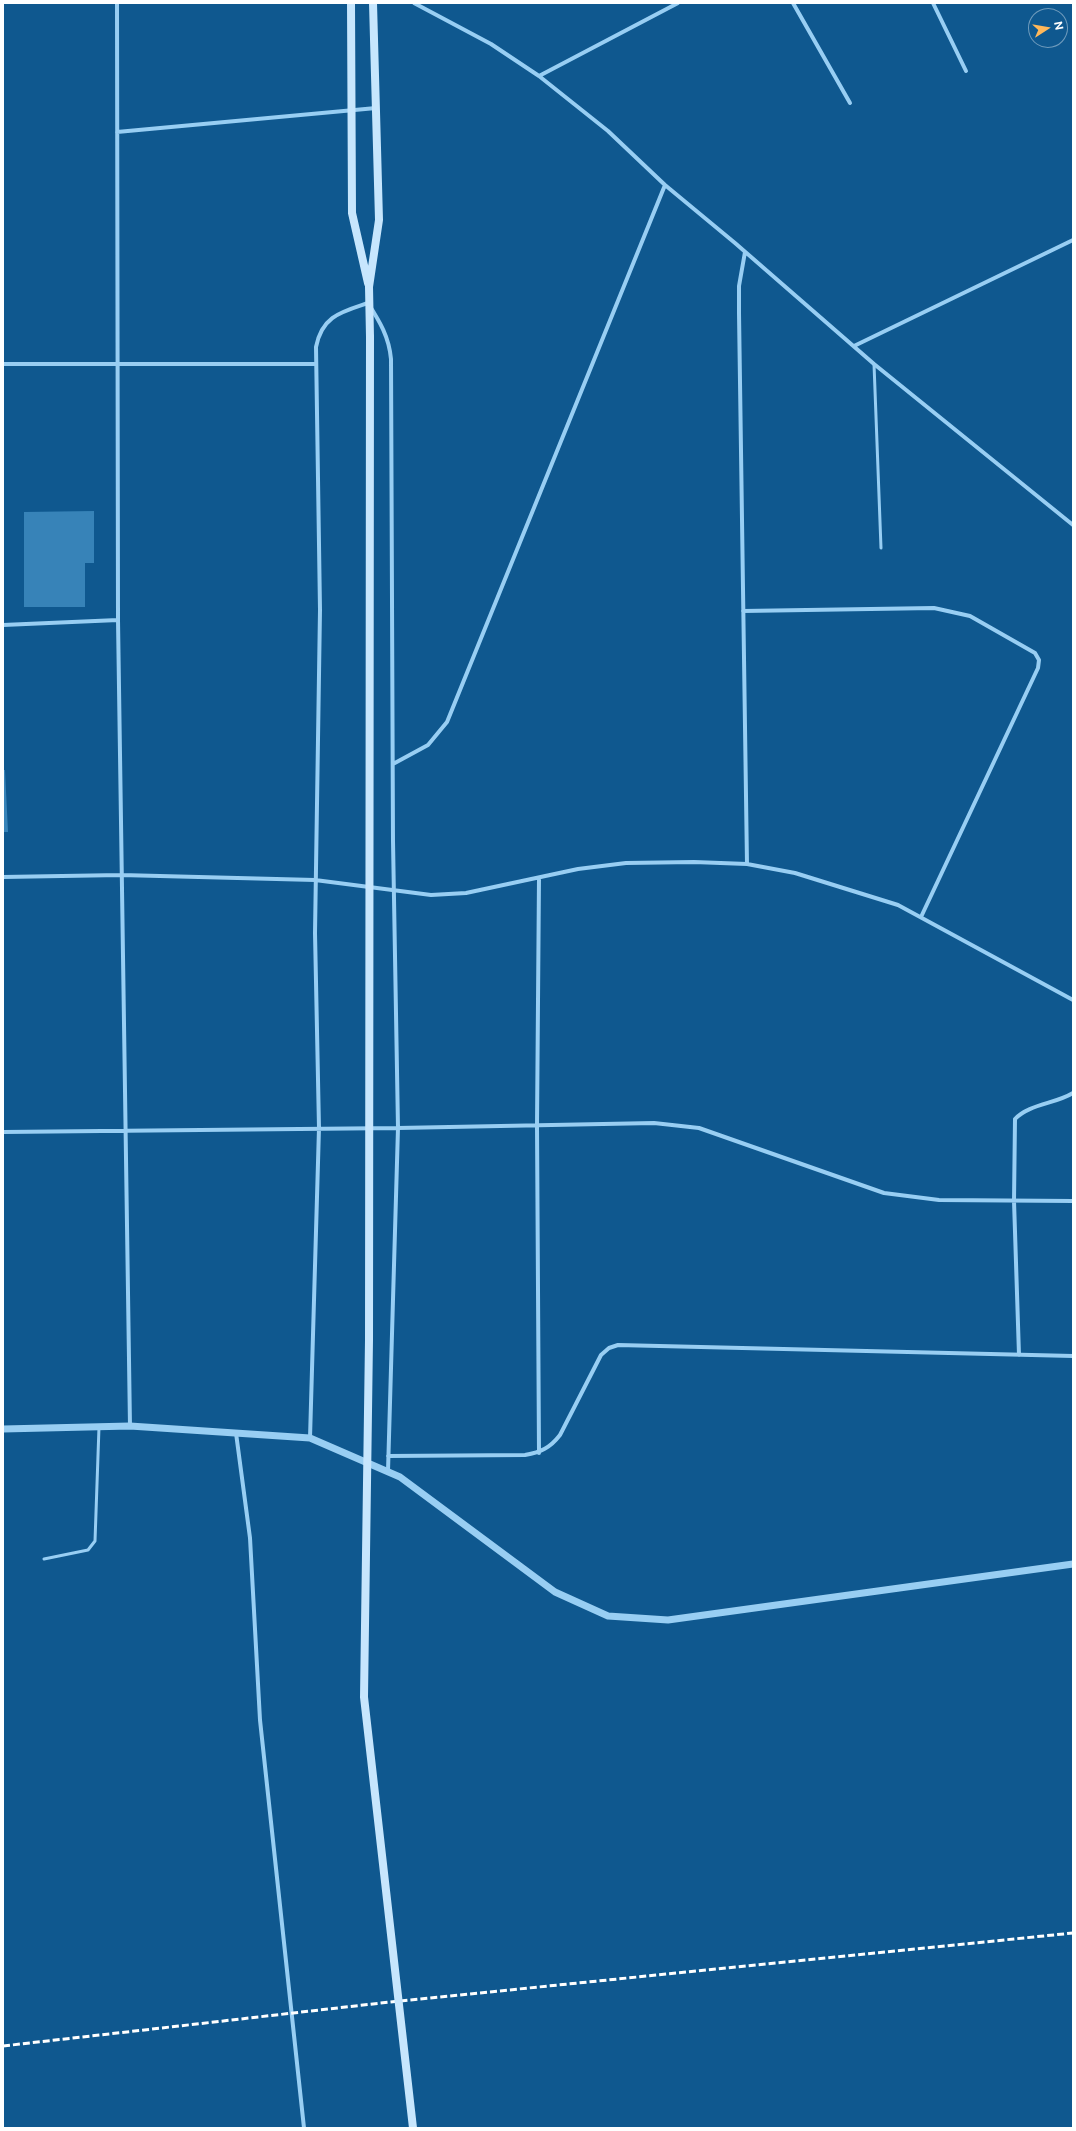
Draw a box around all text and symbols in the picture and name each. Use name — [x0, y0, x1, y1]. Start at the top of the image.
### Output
north arrow — [1028, 8, 1068, 48]
text: N — [1052, 20, 1066, 31]

